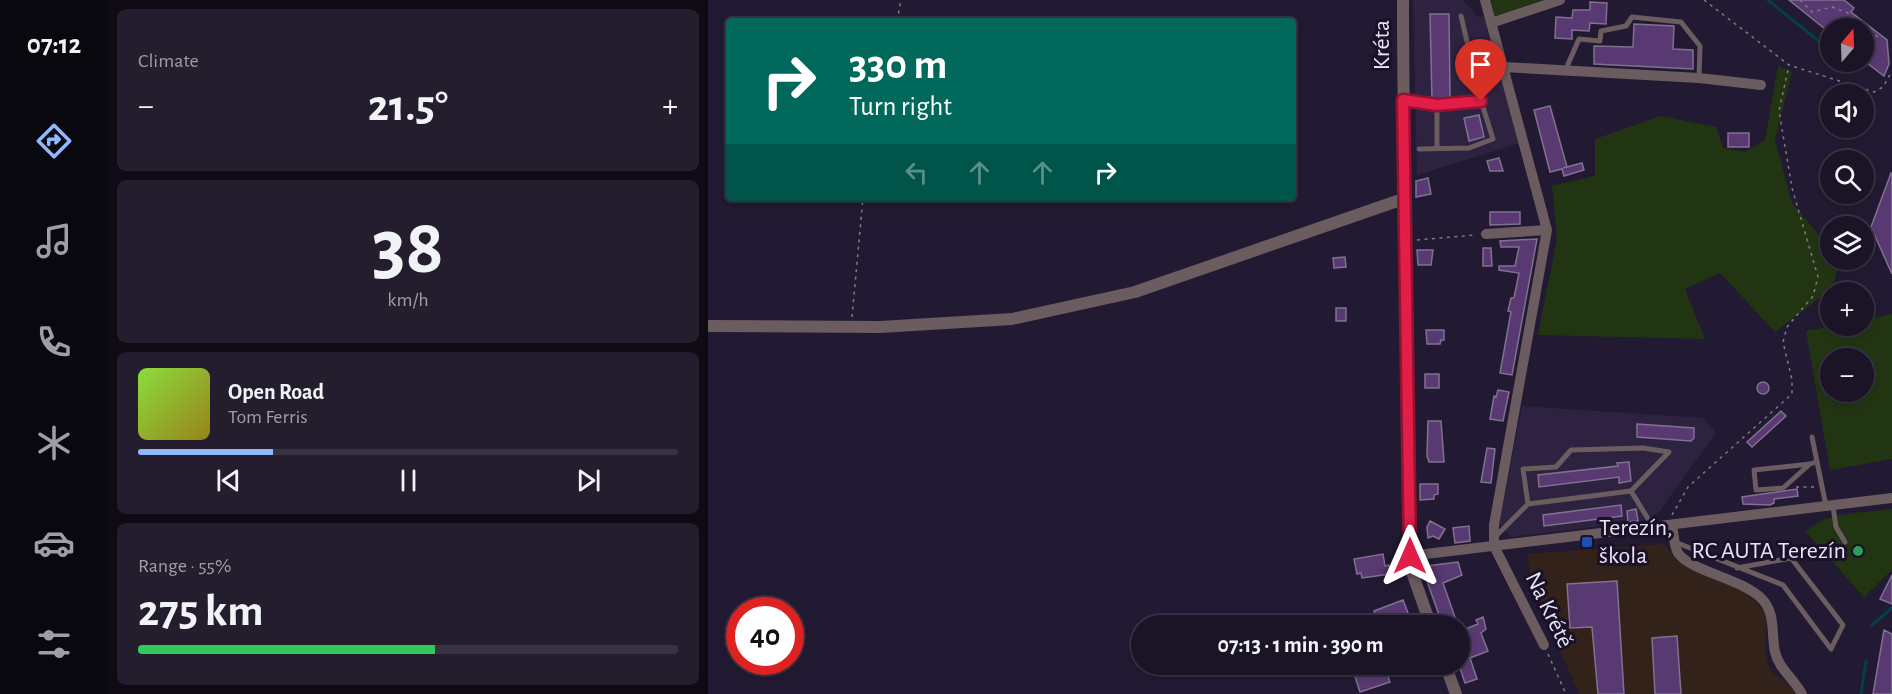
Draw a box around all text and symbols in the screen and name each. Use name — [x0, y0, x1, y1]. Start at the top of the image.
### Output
north arrow — [1820, 18, 1874, 72]
map controls — [1820, 18, 1874, 402]
street label: Kréta — [1370, 20, 1394, 70]
text: 07:12 — [27, 31, 81, 58]
pin — [1455, 39, 1506, 101]
icon: right — [750, 42, 828, 120]
text: 330 m — [849, 44, 947, 86]
icon: arrive — [1464, 48, 1497, 81]
text: Climate — [138, 51, 199, 71]
text: 21.5° — [368, 84, 448, 129]
button: sound — [1820, 84, 1874, 138]
text: − — [138, 90, 154, 123]
text: + — [662, 90, 678, 123]
text: Turn right — [849, 93, 952, 120]
icon: directions — [33, 120, 75, 162]
button: search — [1820, 150, 1874, 204]
icon: left — [900, 156, 933, 189]
icon: ahead — [963, 156, 996, 189]
icon: ahead — [1026, 156, 1059, 189]
icon: right — [1089, 156, 1122, 189]
text: 38 — [372, 210, 444, 288]
button: layers — [1820, 216, 1874, 270]
icon: music — [33, 220, 75, 262]
button: + — [1820, 282, 1874, 336]
text: km/h — [387, 290, 429, 310]
icon: phone — [33, 321, 75, 363]
button: − — [1820, 348, 1874, 402]
text: Open Road — [228, 381, 324, 403]
text: Tom Ferris — [228, 407, 308, 427]
icon: climate — [33, 422, 75, 464]
icon: previous — [212, 464, 245, 497]
icon: pause — [392, 464, 425, 497]
icon: next — [572, 464, 605, 497]
place label: Terezín, škola — [1599, 516, 1673, 568]
icon: car — [33, 522, 75, 564]
position arrow — [1378, 524, 1442, 588]
marker: Terezín, škola — [1580, 535, 1594, 549]
place label: RC AUTA Terezín — [1692, 539, 1846, 563]
marker: RC AUTA Terezín — [1851, 544, 1865, 558]
text: Range · 55% — [138, 556, 231, 576]
street label: Na Krétě — [1520, 568, 1578, 652]
text: 275 km — [138, 589, 263, 634]
speed limit sign: 40 — [726, 597, 804, 675]
icon: filters — [33, 623, 75, 665]
text: 07:13 · 1 min · 390 m — [1218, 634, 1383, 656]

